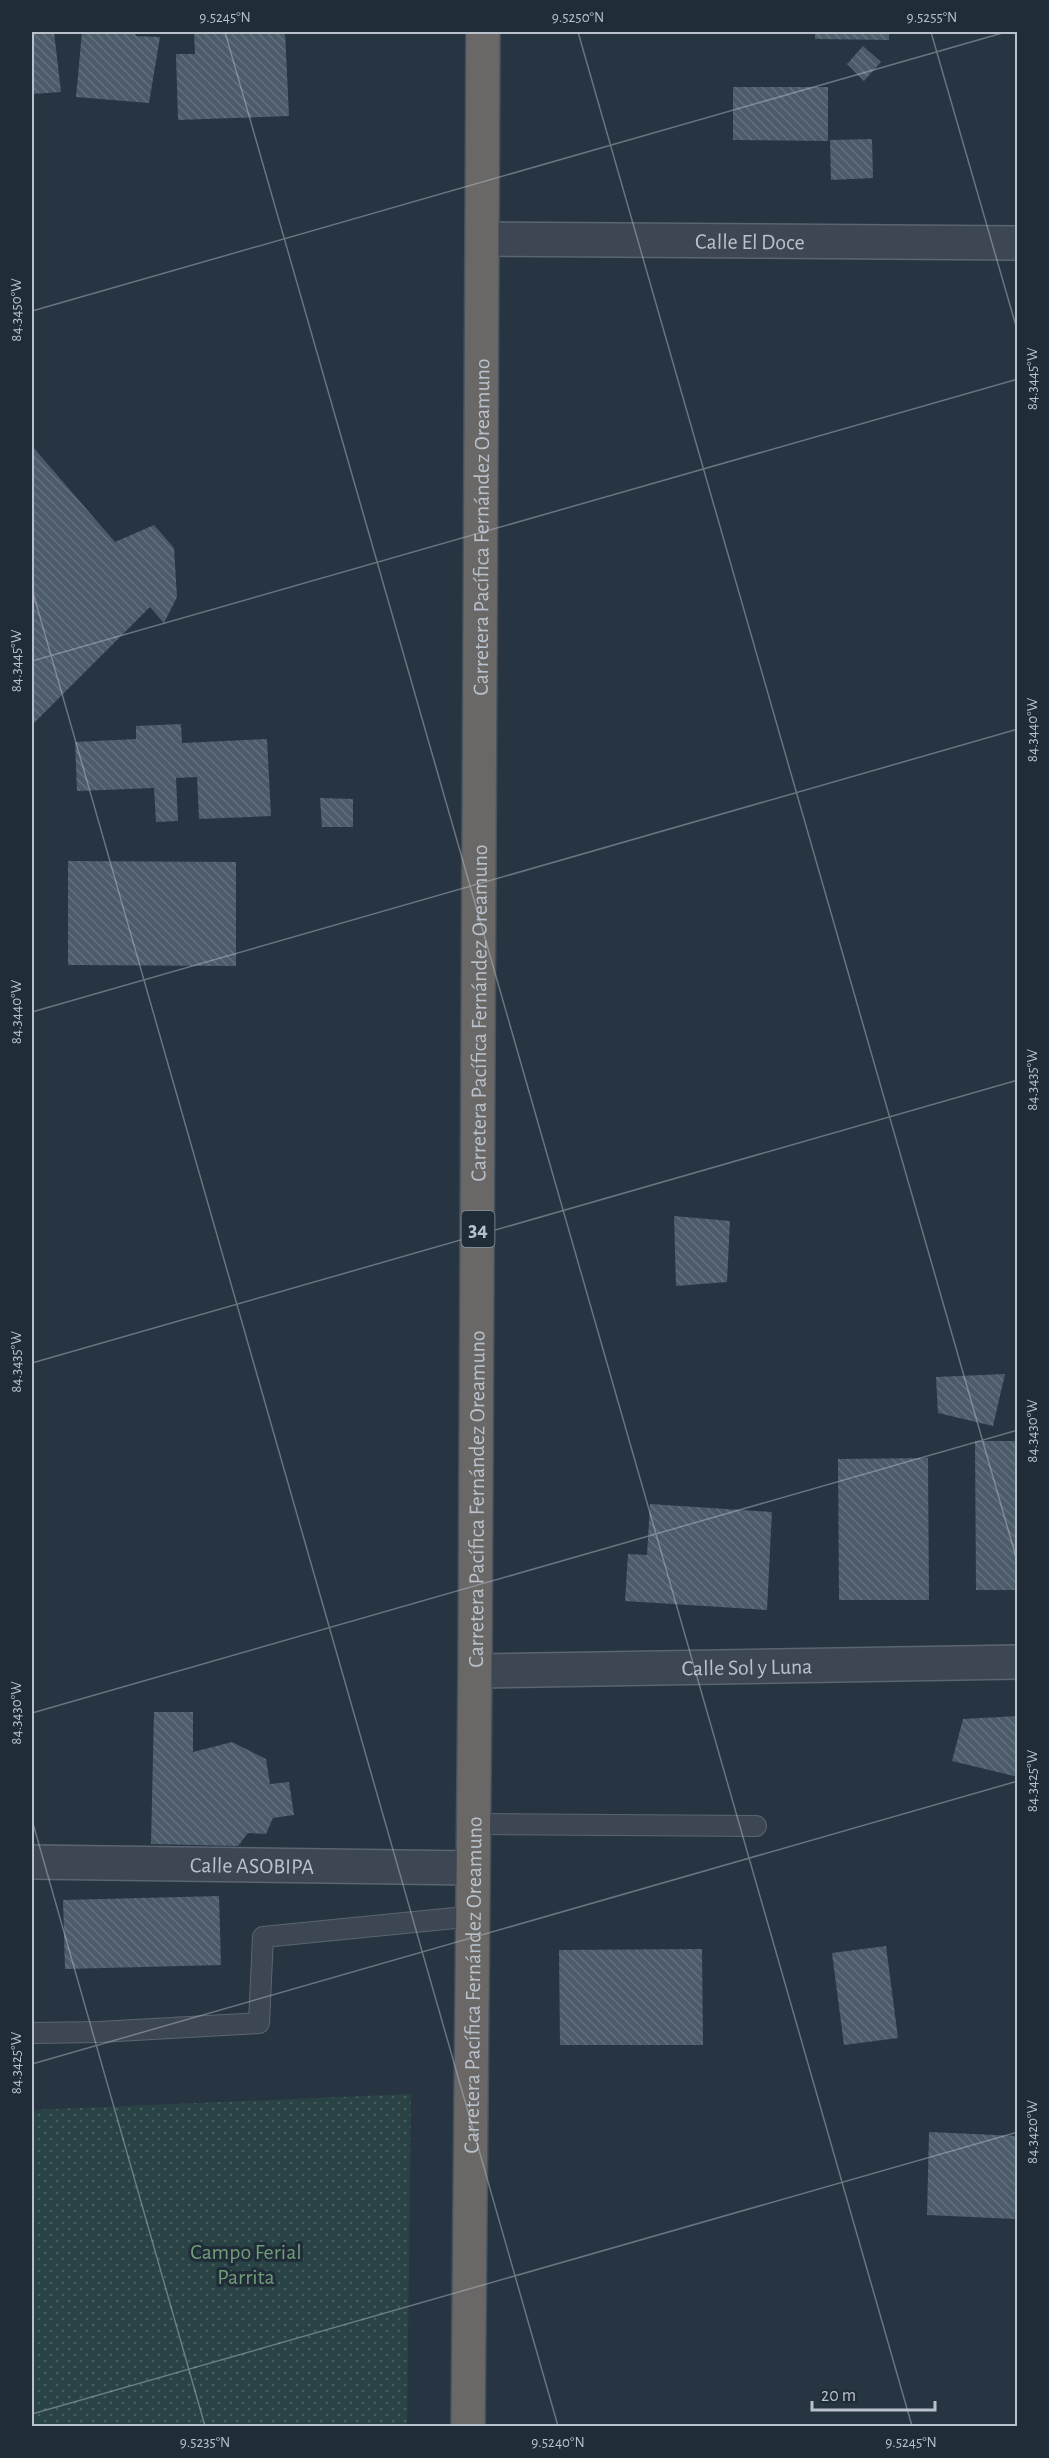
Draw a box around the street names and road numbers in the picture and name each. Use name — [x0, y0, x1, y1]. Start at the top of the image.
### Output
street label: Calle El Doce — [695, 231, 805, 253]
street label: Carretera Pacífica Fernández Oreamuno — [470, 358, 493, 696]
street label: Carretera Pacífica Fernández Oreamuno — [467, 844, 491, 1182]
road number: 34 — [462, 1211, 494, 1247]
street label: Carretera Pacífica Fernández Oreamuno — [465, 1330, 489, 1668]
street label: Calle Sol y Luna — [681, 1655, 813, 1680]
street label: Carretera Pacífica Fernández Oreamuno — [461, 1816, 486, 2154]
street label: Calle ASOBIPA — [190, 1854, 314, 1878]

